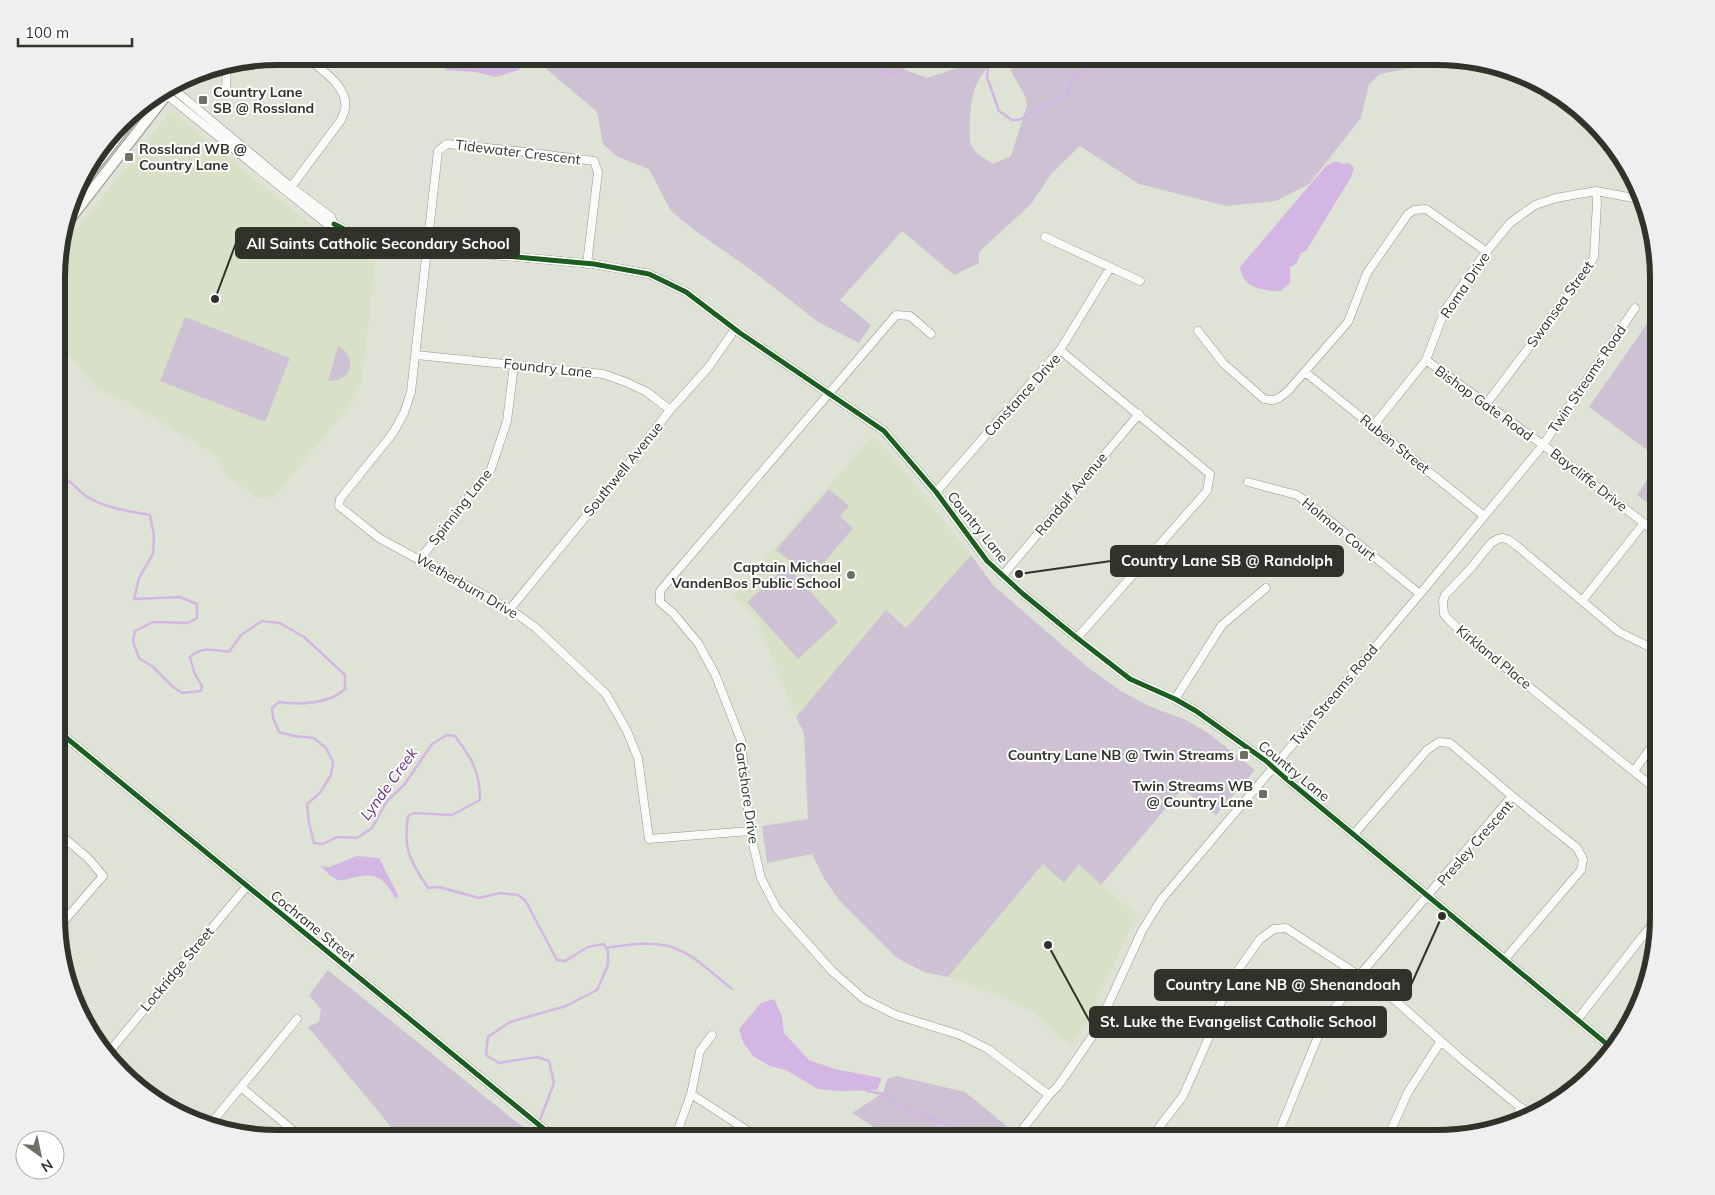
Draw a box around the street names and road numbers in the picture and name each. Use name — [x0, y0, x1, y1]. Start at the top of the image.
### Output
street label: Tidewater Crescent — [454, 135, 582, 169]
street label: Roma Drive — [1436, 249, 1494, 321]
street label: Swansea Street — [1523, 257, 1597, 351]
street label: Twin Streams Road — [1544, 321, 1630, 437]
street label: Constance Drive — [980, 350, 1064, 440]
street label: Foundry Lane — [503, 354, 593, 382]
street label: Bishop Gate Road — [1431, 361, 1537, 445]
street label: Ruben Street — [1357, 410, 1434, 478]
street label: Southwell Avenue — [579, 418, 667, 520]
street label: Baycliffe Drive — [1547, 444, 1631, 516]
street label: Randolf Avenue — [1031, 449, 1111, 539]
street label: Spinning Lane — [424, 465, 496, 549]
street label: Country Lane — [944, 488, 1012, 566]
street label: Holman Court — [1298, 494, 1380, 564]
street label: Wetherburn Drive — [413, 549, 521, 623]
street label: Kirkland Place — [1453, 621, 1535, 693]
street label: Twin Streams Road — [1286, 641, 1382, 749]
street label: Country Lane — [1255, 737, 1333, 805]
street label: Gartshore Drive — [731, 741, 763, 845]
street label: Presley Crescent — [1433, 797, 1517, 889]
street label: Cochrane Street — [267, 886, 359, 966]
street label: Lockridge Street — [136, 923, 218, 1015]

